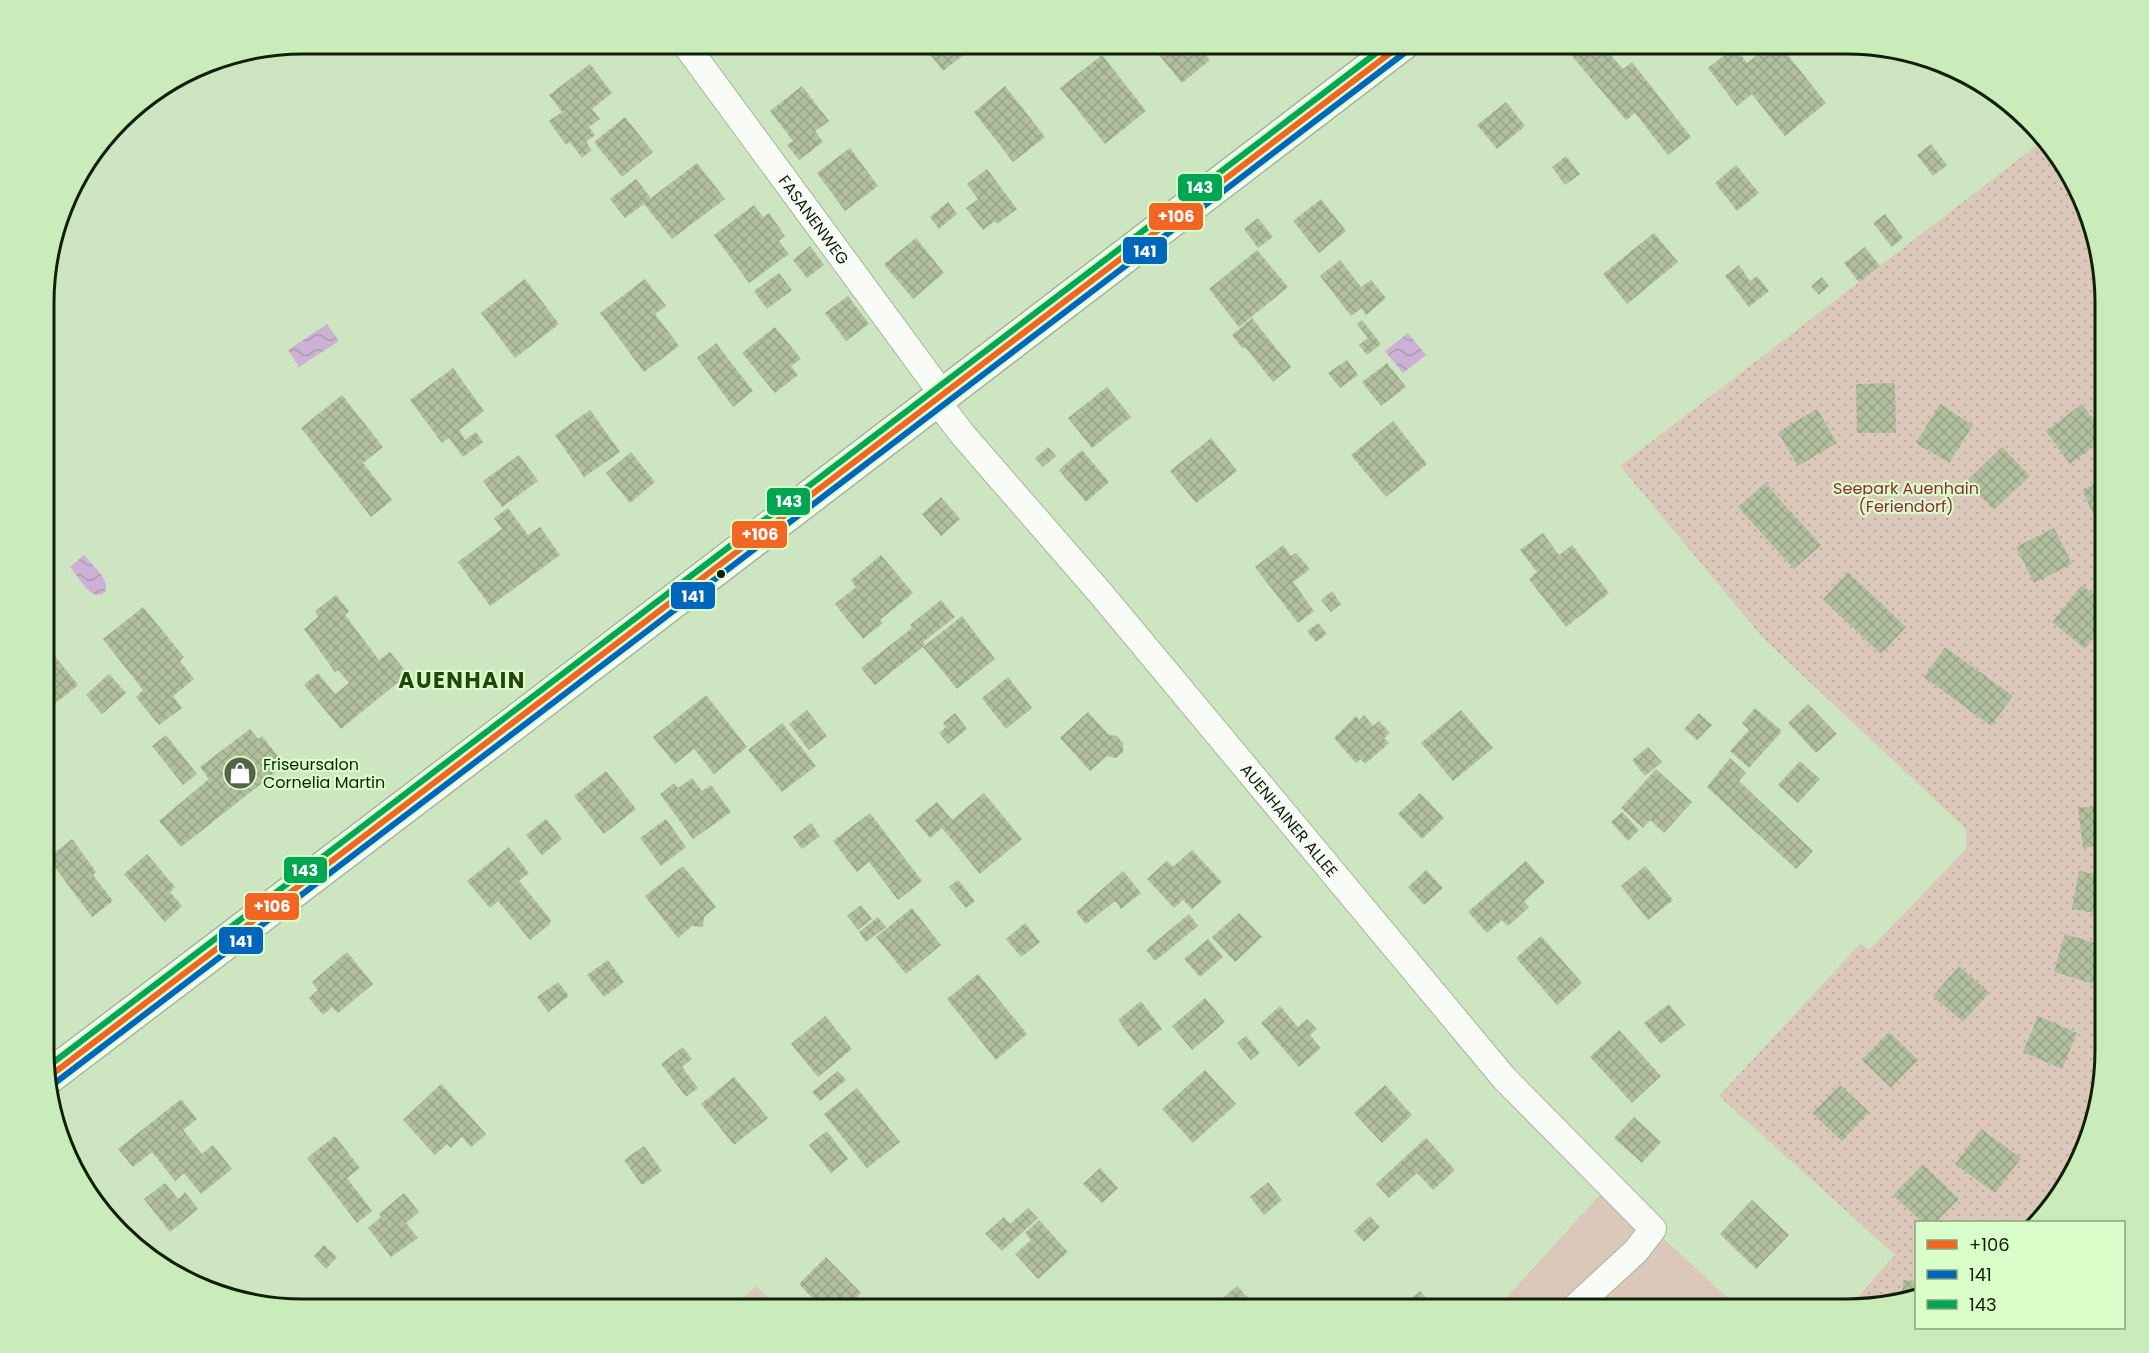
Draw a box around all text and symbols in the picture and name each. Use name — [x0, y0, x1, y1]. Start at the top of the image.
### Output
street label: FASANENWEG — [773, 170, 854, 270]
line badge: 143 — [1177, 173, 1223, 202]
text: 143 — [1187, 176, 1213, 199]
line badge: +106 — [1148, 202, 1204, 231]
text: +106 — [1158, 205, 1194, 228]
line badge: 141 — [1122, 236, 1168, 265]
text: 141 — [1134, 240, 1156, 263]
park label: Seepark Auenhain (Feriendorf) — [1833, 477, 1979, 518]
line badge: 143 — [766, 487, 811, 516]
text: 143 — [776, 490, 802, 513]
line badge: +106 — [731, 520, 788, 549]
text: +106 — [742, 523, 778, 546]
unlabelled marker — [715, 568, 727, 580]
line badge: 141 — [670, 581, 716, 610]
text: 141 — [682, 585, 704, 608]
district label: AUENHAIN — [398, 665, 526, 696]
place label: Friseursalon Cornelia Martin — [263, 753, 385, 794]
shop icon: Friseursalon Cornelia Martin — [222, 755, 258, 791]
street label: AUENHAINER ALLEE — [1235, 759, 1343, 882]
line badge: 143 — [283, 856, 328, 884]
text: 143 — [292, 859, 318, 882]
line badge: +106 — [244, 892, 300, 921]
text: +106 — [254, 895, 290, 918]
line badge: 141 — [218, 926, 264, 955]
text: 141 — [230, 930, 252, 953]
legend — [1915, 1221, 2125, 1329]
text: +106 — [1969, 1232, 2010, 1257]
text: 141 — [1969, 1262, 1992, 1287]
text: 143 — [1969, 1292, 1997, 1317]

